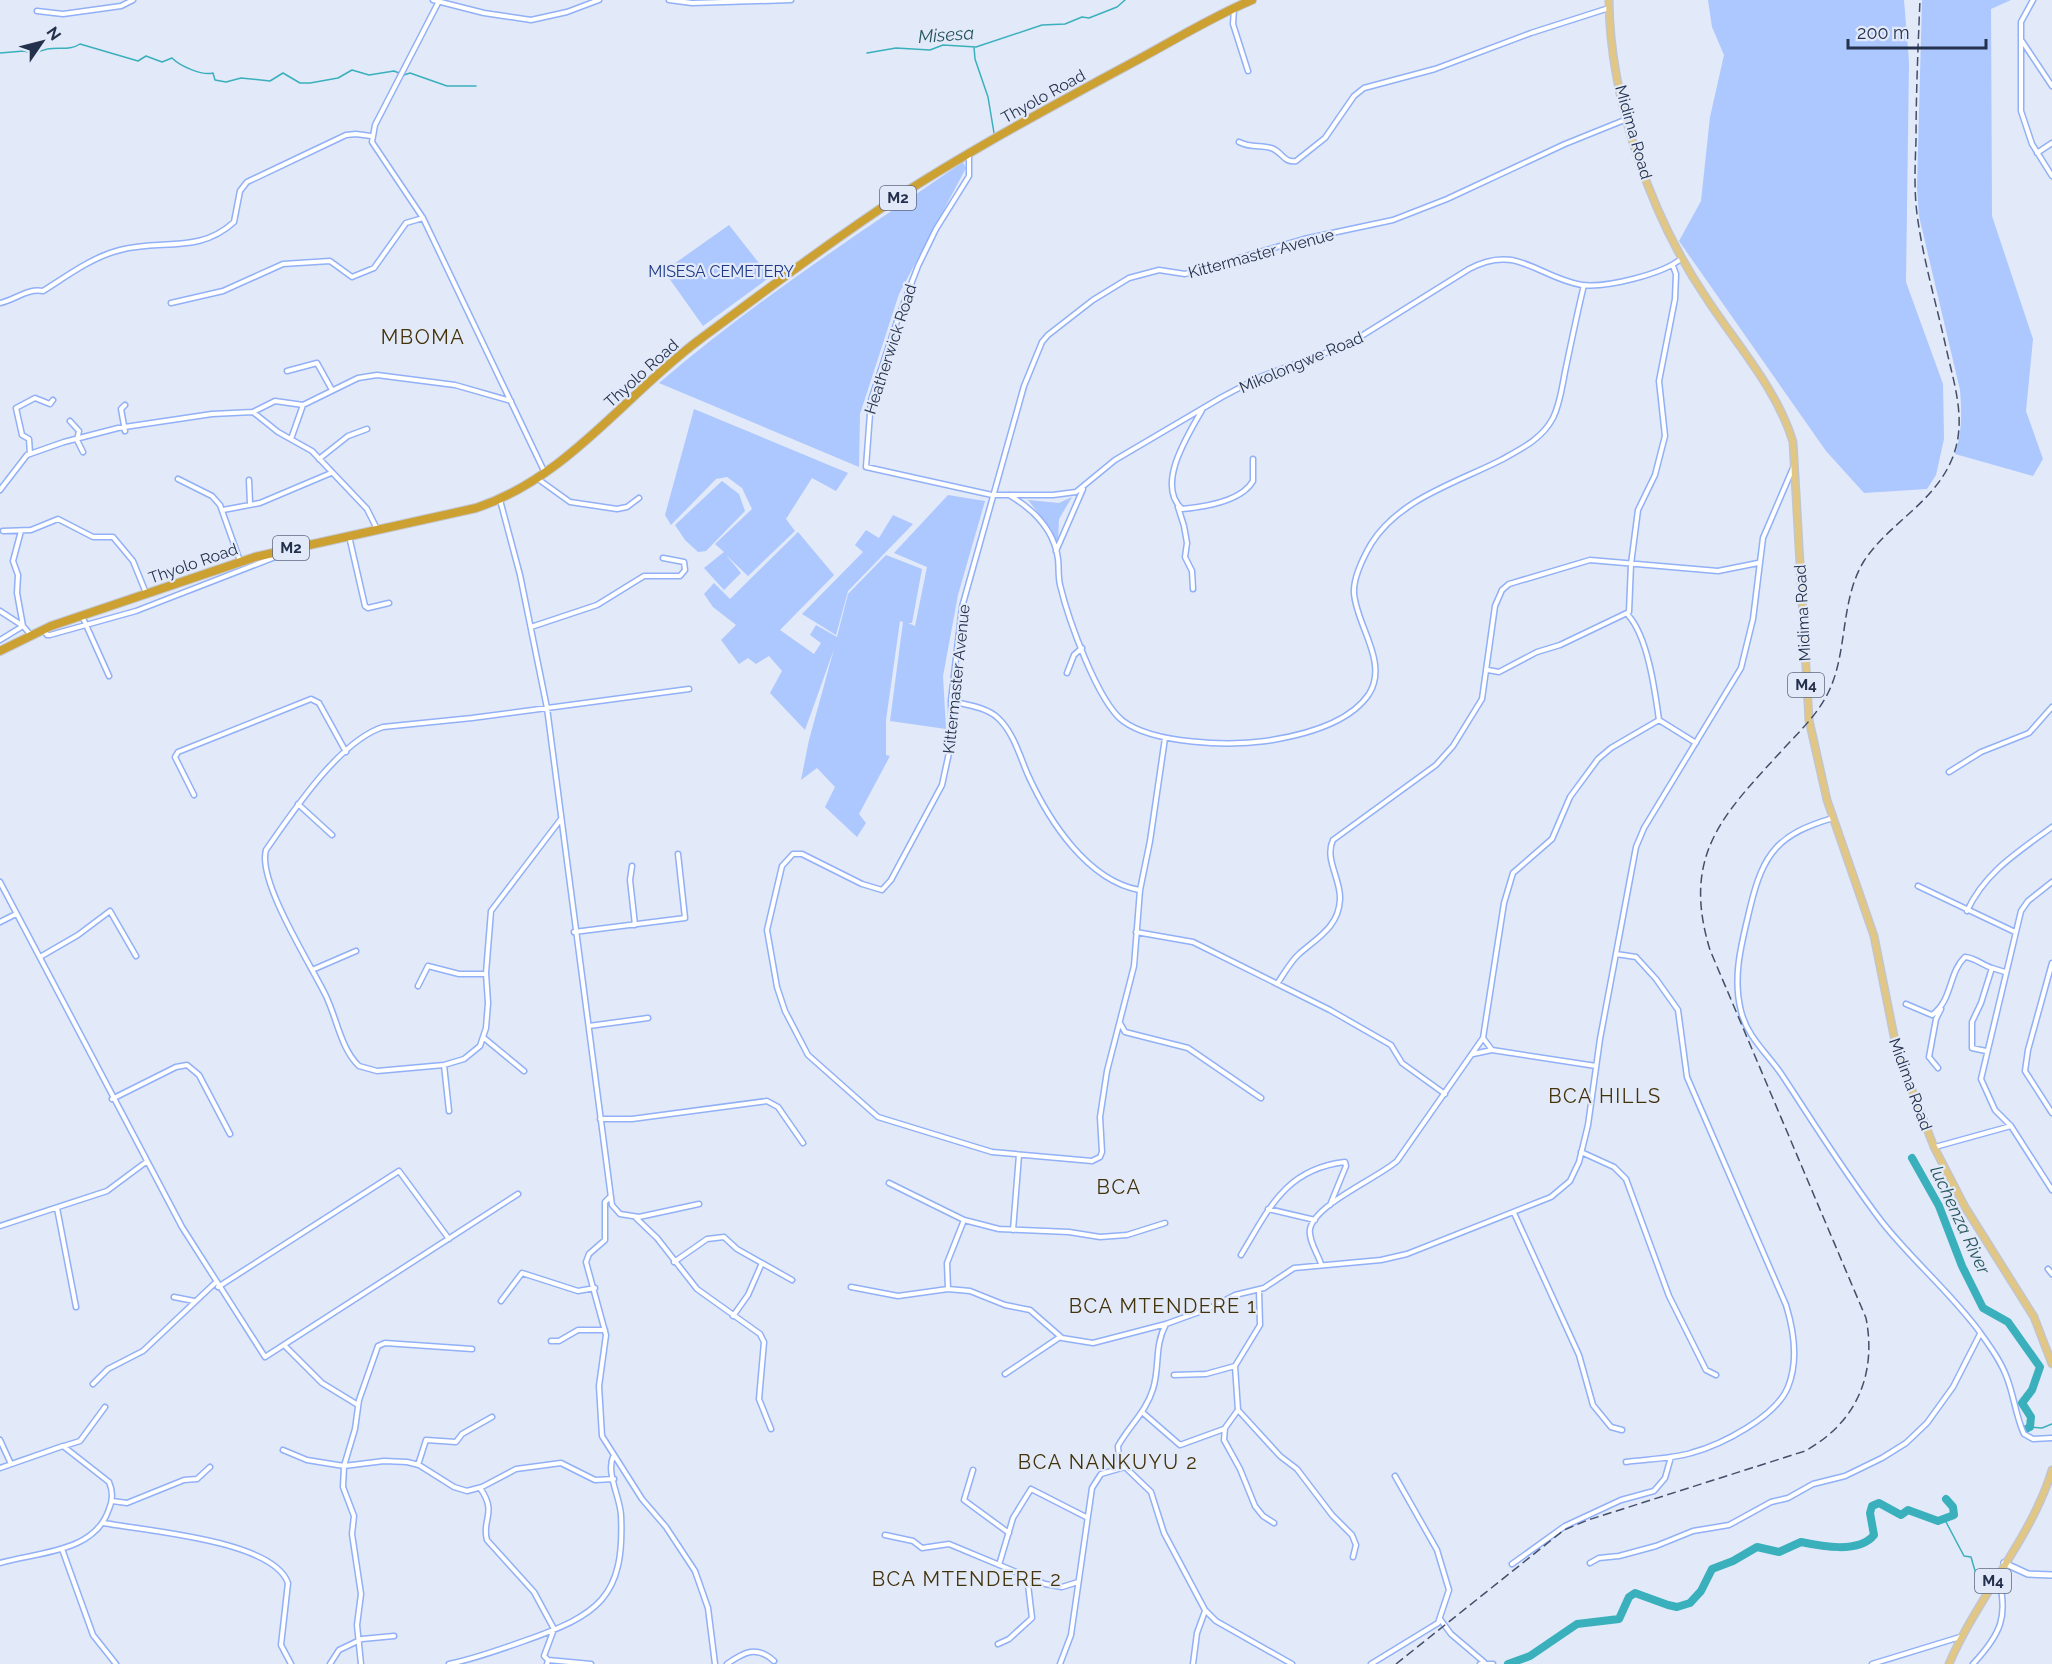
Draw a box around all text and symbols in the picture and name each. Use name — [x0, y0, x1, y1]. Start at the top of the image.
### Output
north arrow — [12, 12, 72, 72]
scale bar — [1848, 12, 1986, 50]
water label: Misesa — [917, 22, 975, 47]
text: 200 m — [1857, 22, 1910, 43]
text: N — [43, 23, 65, 44]
street label: Thyolo Road — [998, 66, 1089, 127]
street label: Midima Road — [1611, 83, 1656, 181]
road number: M2 — [880, 186, 916, 210]
street label: Kittermaster Avenue — [1186, 225, 1336, 282]
park label: MISESA CEMETERY — [648, 262, 794, 281]
street label: Heatherwick Road — [860, 282, 920, 417]
district label: MBOMA — [381, 325, 465, 349]
street label: Mikolongwe Road — [1236, 328, 1366, 397]
street label: Thyolo Road — [600, 335, 682, 412]
road number: M2 — [273, 536, 309, 560]
street label: Thyolo Road — [146, 539, 240, 588]
street label: Midima Road — [1790, 564, 1815, 662]
street label: Kittermaster Avenue — [939, 603, 974, 755]
road number: M4 — [1788, 673, 1824, 697]
street label: Midima Road — [1885, 1035, 1936, 1133]
district label: BCA HILLS — [1548, 1084, 1662, 1108]
water label: luchenza River — [1926, 1162, 1995, 1278]
district label: BCA — [1097, 1175, 1141, 1199]
district label: BCA MTENDERE 1 — [1069, 1294, 1257, 1318]
district label: BCA NANKUYU 2 — [1018, 1450, 1198, 1474]
district label: BCA MTENDERE 2 — [872, 1567, 1062, 1591]
road number: M4 — [1975, 1569, 2011, 1593]

